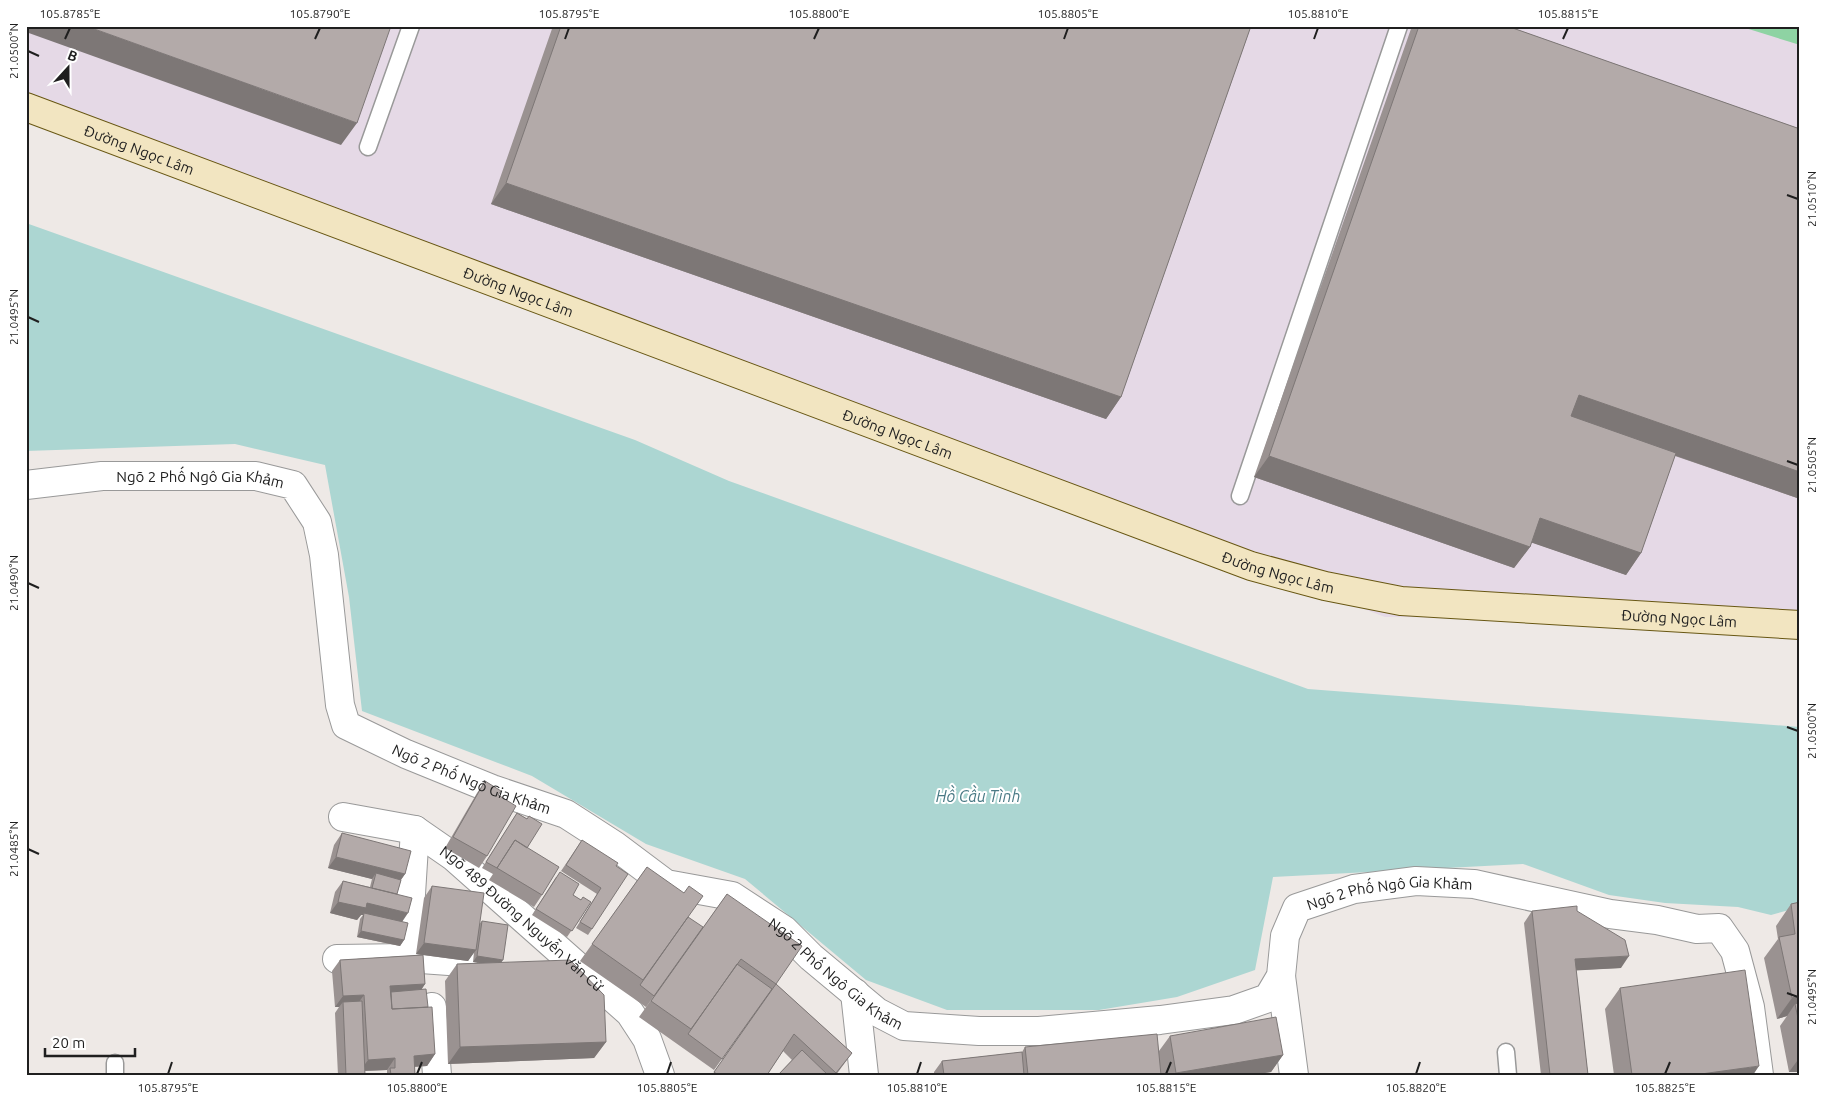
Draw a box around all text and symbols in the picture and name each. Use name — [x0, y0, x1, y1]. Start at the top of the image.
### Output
text: 105.8785°E — [40, 7, 101, 20]
text: 105.8790°E — [290, 7, 351, 20]
text: 105.8795°E — [539, 7, 600, 20]
text: 105.8800°E — [789, 7, 850, 20]
text: 105.8805°E — [1038, 7, 1099, 20]
text: 105.8810°E — [1288, 7, 1349, 20]
text: 105.8815°E — [1538, 7, 1599, 20]
text: 21.0500°N — [7, 23, 20, 79]
north arrow — [42, 42, 92, 92]
text: B — [65, 47, 80, 65]
street label: Đường Ngọc Lâm — [82, 121, 197, 178]
text: 21.0510°N — [1805, 171, 1818, 227]
street label: Đường Ngọc Lâm — [461, 263, 576, 320]
text: 21.0495°N — [7, 289, 20, 345]
street label: Đường Ngọc Lâm — [840, 405, 955, 462]
text: 21.0505°N — [1805, 437, 1818, 493]
street label: Ngõ 2 Phố Ngô Gia Khảm — [116, 466, 286, 491]
street label: Đường Ngọc Lâm — [1220, 547, 1336, 596]
text: 21.0490°N — [7, 555, 20, 611]
street label: Đường Ngọc Lâm — [1621, 606, 1738, 630]
text: 21.0500°N — [1805, 703, 1818, 759]
street label: Ngõ 2 Phố Ngô Gia Khảm — [390, 740, 553, 817]
water label: Hồ Cầu Tình — [936, 784, 1020, 805]
text: 21.0485°N — [7, 821, 20, 877]
street label: Ngõ 489 Đường Nguyễn Văn Cừ — [437, 842, 608, 995]
street label: Ngõ 2 Phố Ngô Gia Khảm — [1304, 872, 1473, 913]
street label: Ngõ 2 Phố Ngô Gia Khảm — [766, 914, 906, 1032]
text: 21.0495°N — [1805, 969, 1818, 1025]
scale bar — [45, 1026, 135, 1058]
text: 20 m — [52, 1034, 85, 1051]
text: 105.8795°E — [138, 1081, 199, 1094]
text: 105.8800°E — [387, 1081, 448, 1094]
text: 105.8805°E — [637, 1081, 698, 1094]
text: 105.8810°E — [887, 1081, 948, 1094]
text: 105.8815°E — [1136, 1081, 1197, 1094]
text: 105.8820°E — [1386, 1081, 1447, 1094]
text: 105.8825°E — [1635, 1081, 1696, 1094]

